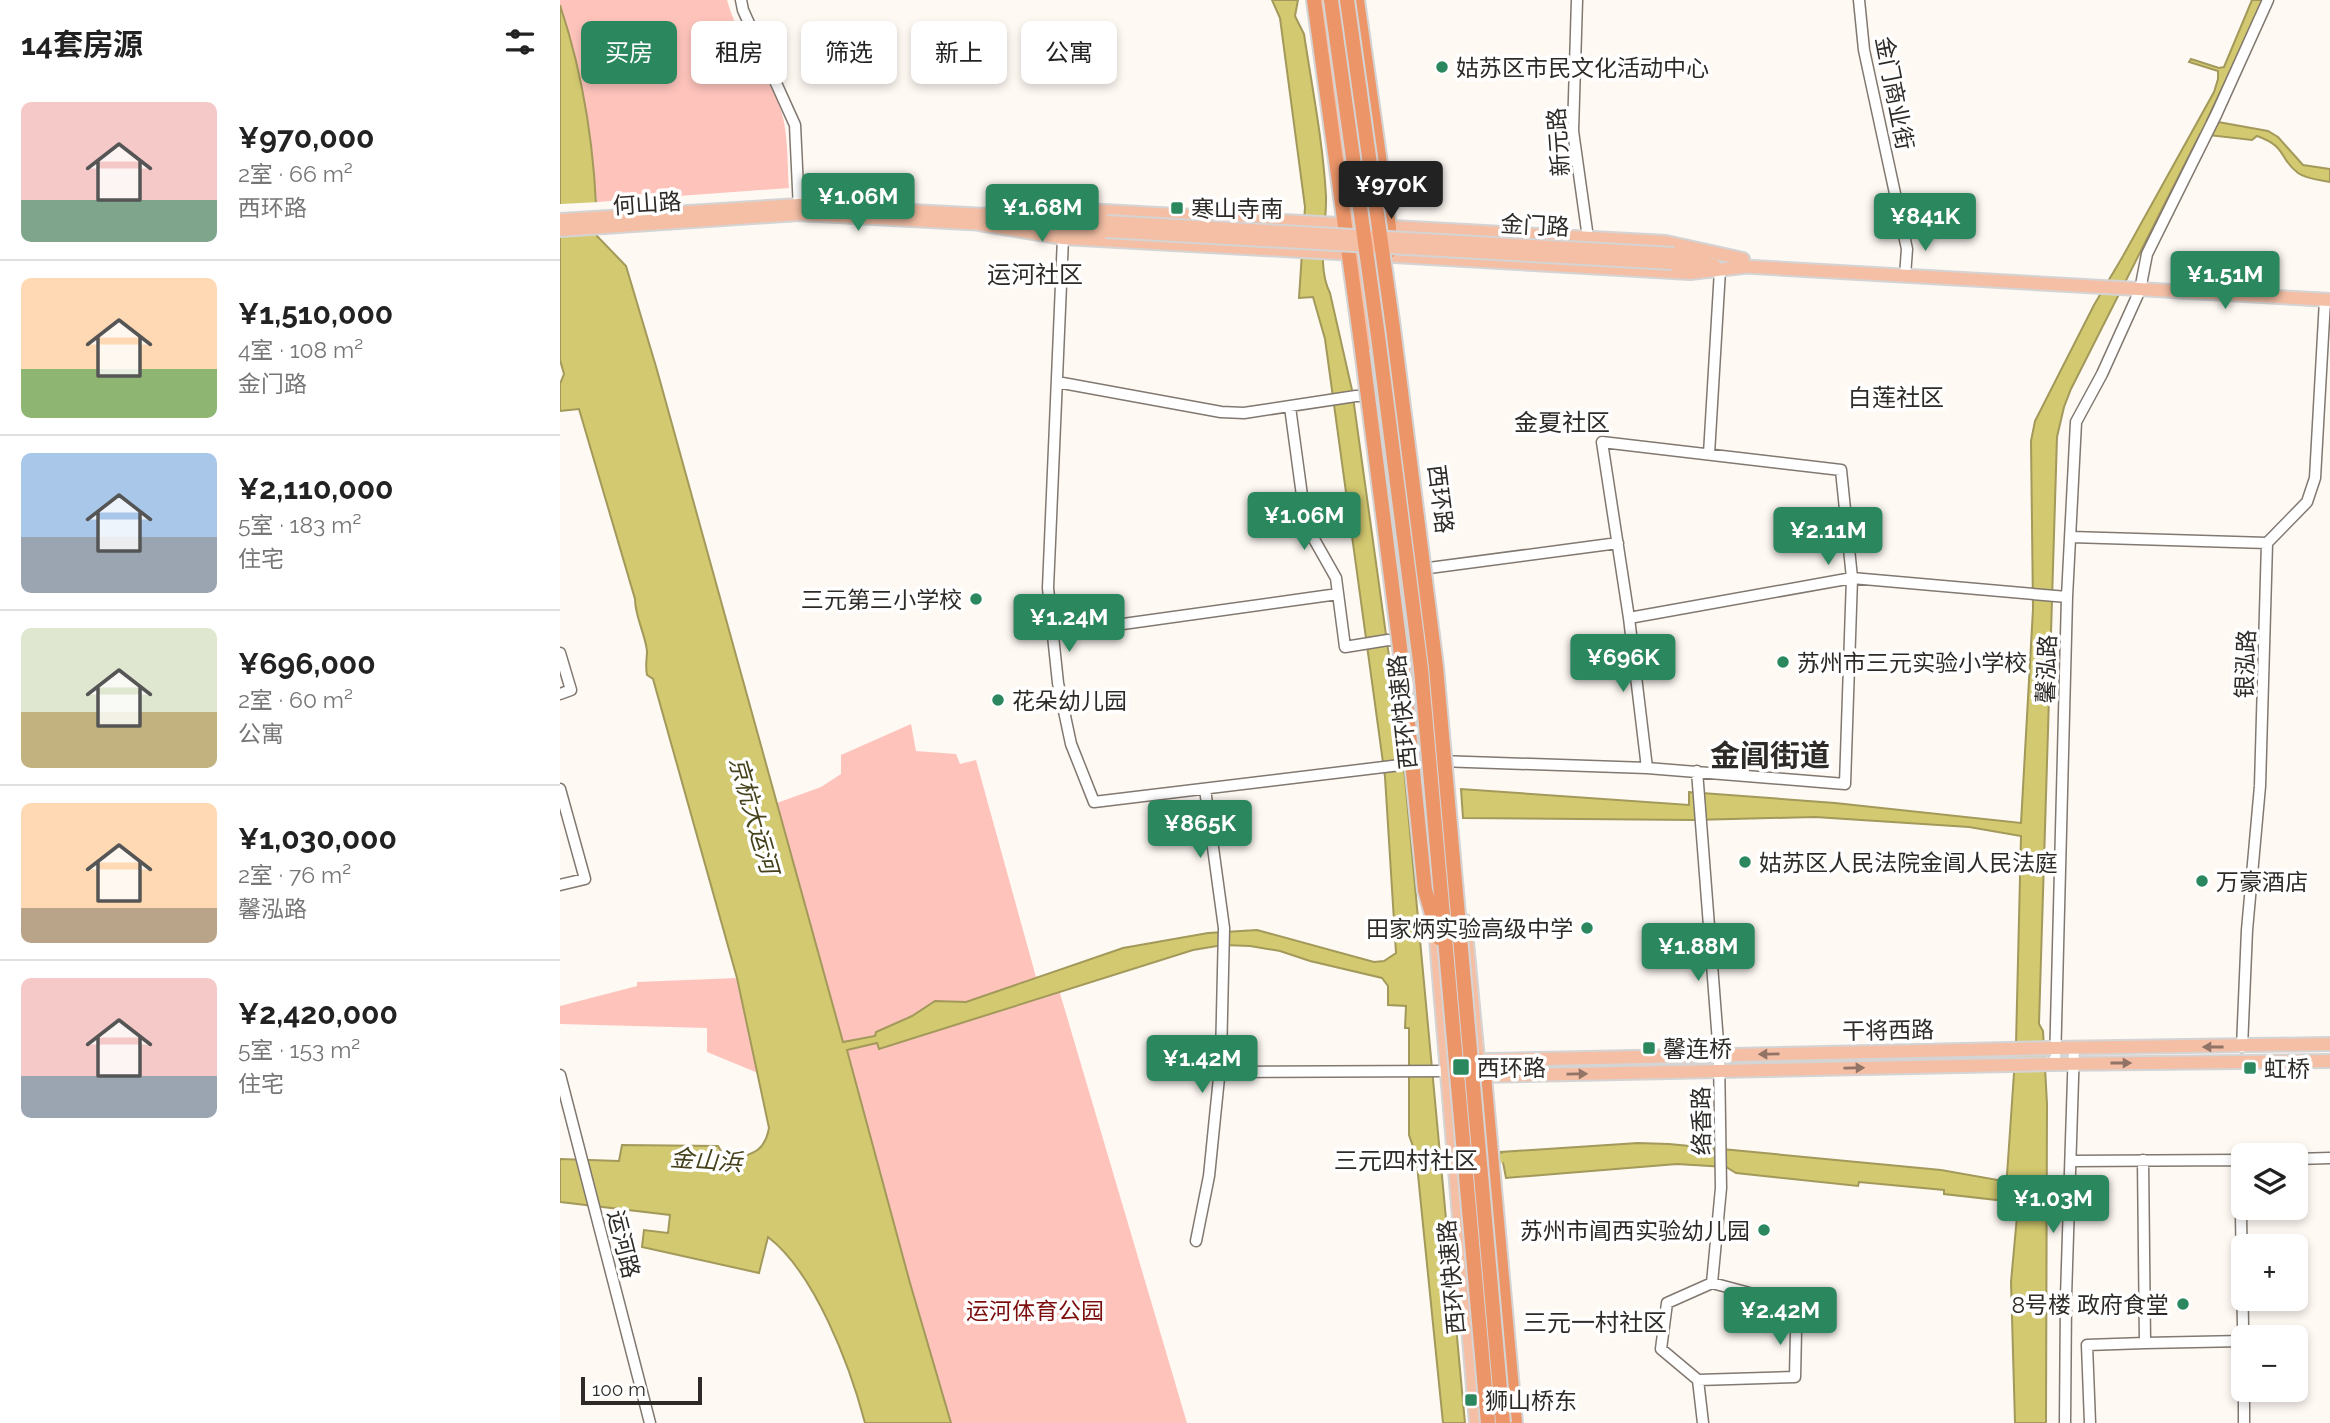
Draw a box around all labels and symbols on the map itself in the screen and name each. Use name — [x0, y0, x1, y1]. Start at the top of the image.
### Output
street label: 金门商业街 — [1871, 34, 1919, 152]
place label: 姑苏区市民文化活动中心 — [1456, 54, 1709, 81]
marker: 姑苏区市民文化活动中心 — [1434, 59, 1450, 75]
street label: 新元路 — [1542, 107, 1574, 177]
pin: ¥970K — [1342, 162, 1440, 221]
pin: ¥1.06M — [801, 174, 915, 233]
pin: ¥1.68M — [985, 184, 1099, 244]
street label: 何山路 — [612, 187, 682, 219]
pin: ¥841K — [1876, 194, 1974, 253]
place label: 寒山寺南 — [1191, 195, 1283, 222]
marker: 寒山寺南 — [1169, 200, 1185, 216]
street label: 金门路 — [1500, 210, 1570, 240]
pin: ¥1.51M — [2168, 252, 2282, 311]
district label: 运河社区 — [987, 260, 1083, 289]
district label: 白莲社区 — [1848, 383, 1944, 412]
district label: 金夏社区 — [1514, 408, 1610, 437]
street label: 西环路 — [1423, 463, 1459, 535]
pin: ¥1.06M — [1247, 492, 1361, 552]
pin: ¥2.11M — [1771, 508, 1885, 567]
place label: 三元第三小学校 — [801, 586, 962, 613]
marker: 三元第三小学校 — [968, 591, 984, 607]
pin: ¥1.24M — [1012, 594, 1126, 654]
street label: 银泓路 — [2230, 629, 2260, 699]
pin: ¥696K — [1574, 634, 1672, 694]
street label: 馨泓路 — [2031, 634, 2061, 704]
place label: 苏州市三元实验小学校 — [1797, 649, 2027, 676]
street label: 西环快速路 — [1383, 653, 1421, 771]
marker: 苏州市三元实验小学校 — [1775, 654, 1791, 670]
place label: 花朵幼儿园 — [1012, 687, 1127, 714]
marker: 花朵幼儿园 — [990, 692, 1006, 708]
district label: 金阊街道 — [1710, 738, 1830, 773]
water label: 京杭大运河 — [724, 753, 786, 881]
pin: ¥865K — [1151, 800, 1249, 860]
place label: 姑苏区人民法院金阊人民法庭 — [1759, 849, 2058, 876]
marker: 姑苏区人民法院金阊人民法庭 — [1737, 854, 1753, 870]
place label: 万豪酒店 — [2216, 868, 2308, 895]
marker: 万豪酒店 — [2194, 873, 2210, 889]
place label: 田家炳实验高级中学 — [1366, 915, 1573, 942]
marker: 田家炳实验高级中学 — [1579, 920, 1595, 936]
pin: ¥1.88M — [1641, 923, 1755, 983]
street label: 干将西路 — [1842, 1016, 1934, 1044]
place label: 馨连桥 — [1663, 1035, 1732, 1062]
pin: ¥1.42M — [1145, 1036, 1259, 1095]
marker: 馨连桥 — [1641, 1040, 1657, 1056]
one-way arrow — [2202, 1041, 2224, 1053]
one-way arrow — [1758, 1048, 1780, 1060]
place label: 西环路 — [1477, 1054, 1546, 1081]
place label: 虹桥 — [2264, 1055, 2310, 1082]
marker: 西环路 — [1451, 1057, 1471, 1077]
one-way arrow — [2111, 1058, 2133, 1069]
marker: 虹桥 — [2242, 1060, 2258, 1076]
one-way arrow — [1843, 1063, 1865, 1074]
one-way arrow — [1566, 1068, 1588, 1080]
street label: 络香路 — [1687, 1086, 1715, 1156]
water label: 金山浜 — [669, 1143, 745, 1177]
district label: 三元四村社区 — [1334, 1146, 1478, 1175]
pin: ¥1.03M — [1996, 1176, 2110, 1235]
street label: 运河路 — [603, 1207, 645, 1281]
place label: 苏州市阊西实验幼儿园 — [1520, 1217, 1750, 1244]
street label: 西环快速路 — [1433, 1219, 1469, 1335]
marker: 苏州市阊西实验幼儿园 — [1756, 1222, 1772, 1238]
pin: ¥2.42M — [1723, 1288, 1837, 1347]
place label: 8号楼 政府食堂 — [2011, 1291, 2169, 1318]
marker: 8号楼 政府食堂 — [2175, 1296, 2191, 1312]
park label: 运河体育公园 — [966, 1297, 1104, 1324]
district label: 三元一村社区 — [1523, 1308, 1667, 1337]
scale bar — [581, 1374, 702, 1406]
place label: 狮山桥东 — [1485, 1387, 1577, 1414]
marker: 狮山桥东 — [1463, 1392, 1479, 1408]

